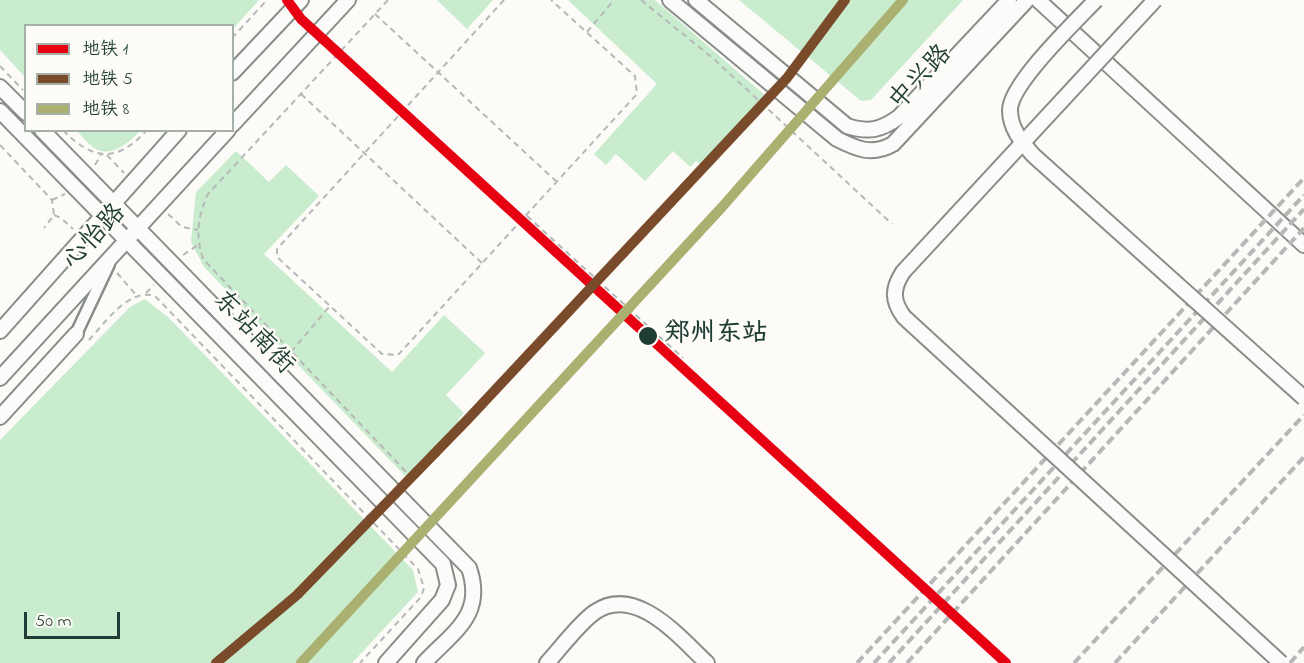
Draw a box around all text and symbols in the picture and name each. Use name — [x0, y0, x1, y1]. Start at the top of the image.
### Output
legend — [24, 24, 234, 132]
text: 地铁 1 — [82, 37, 128, 63]
street label: 中兴路 — [884, 40, 960, 118]
text: 地铁 5 — [82, 67, 133, 93]
text: 地铁 8 — [82, 97, 129, 123]
street label: 心怡路 — [58, 199, 134, 277]
street label: 东站南街 — [205, 286, 299, 382]
place label: 郑州东站 — [664, 320, 768, 352]
marker: 郑州东站 — [637, 325, 659, 347]
scale bar — [27, 600, 123, 638]
text: 50 m — [35, 609, 72, 635]

